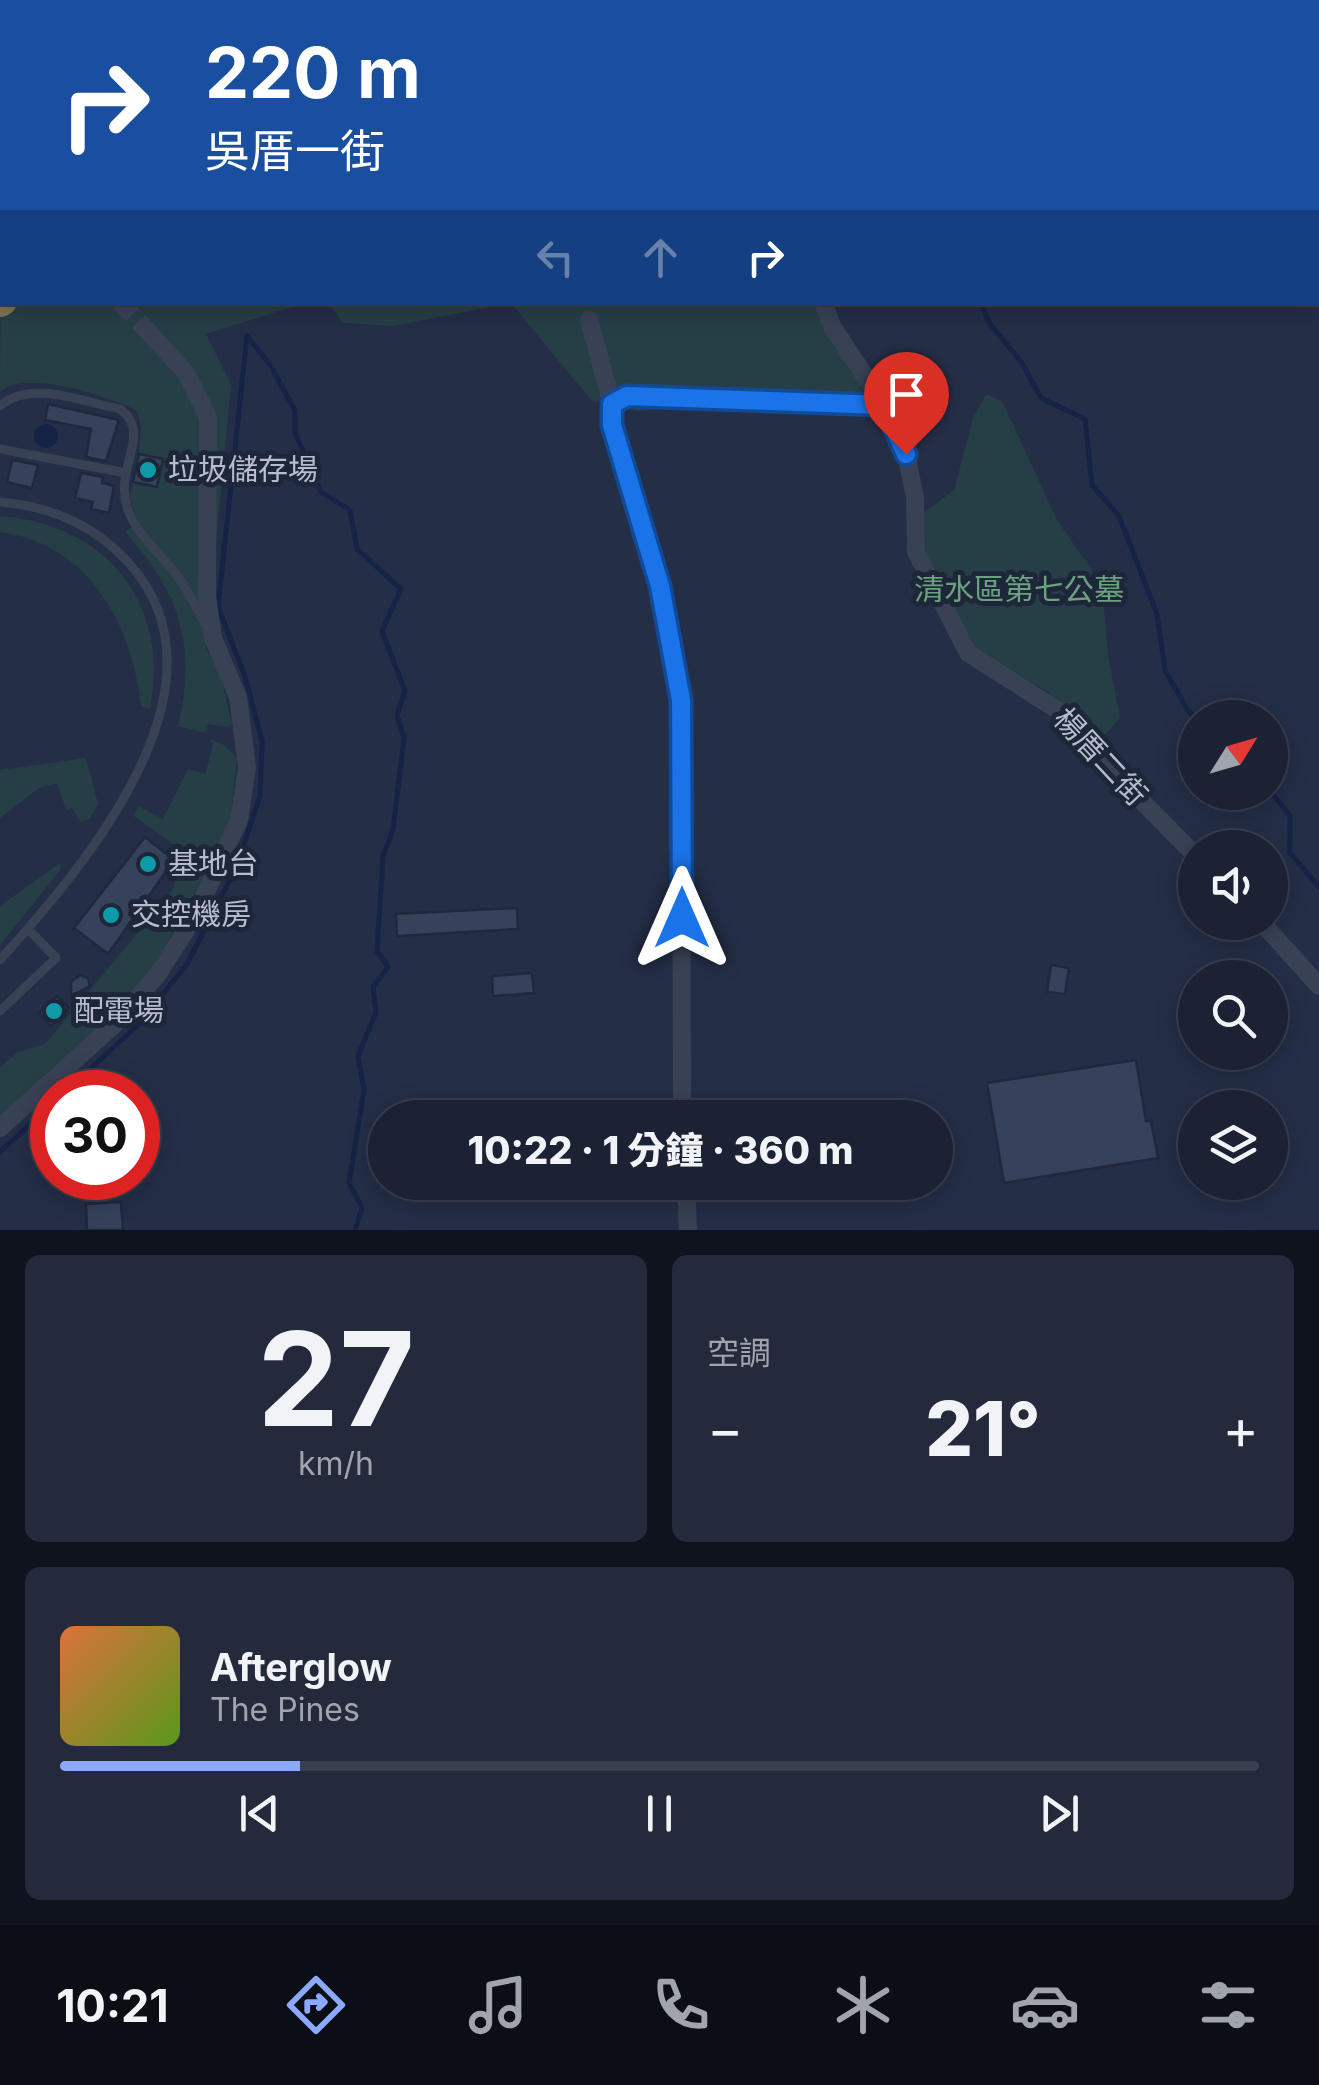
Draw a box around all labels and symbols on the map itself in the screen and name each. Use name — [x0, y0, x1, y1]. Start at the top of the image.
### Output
pin — [864, 352, 949, 455]
place label: 垃圾儲存場 — [168, 451, 318, 487]
marker: 垃圾儲存場 — [137, 459, 159, 481]
park label: 清水區第七公墓 — [914, 571, 1124, 607]
street label: 楊厝二街 — [1047, 700, 1155, 812]
north arrow — [1178, 700, 1288, 810]
place label: 基地台 — [168, 845, 258, 881]
marker: 基地台 — [137, 853, 159, 875]
position arrow — [630, 866, 734, 970]
place label: 交控機房 — [131, 896, 251, 932]
marker: 交控機房 — [100, 904, 122, 926]
place label: 配電場 — [74, 992, 164, 1028]
marker: 配電場 — [43, 1000, 65, 1022]
speed limit sign: 30 — [30, 1070, 160, 1200]

